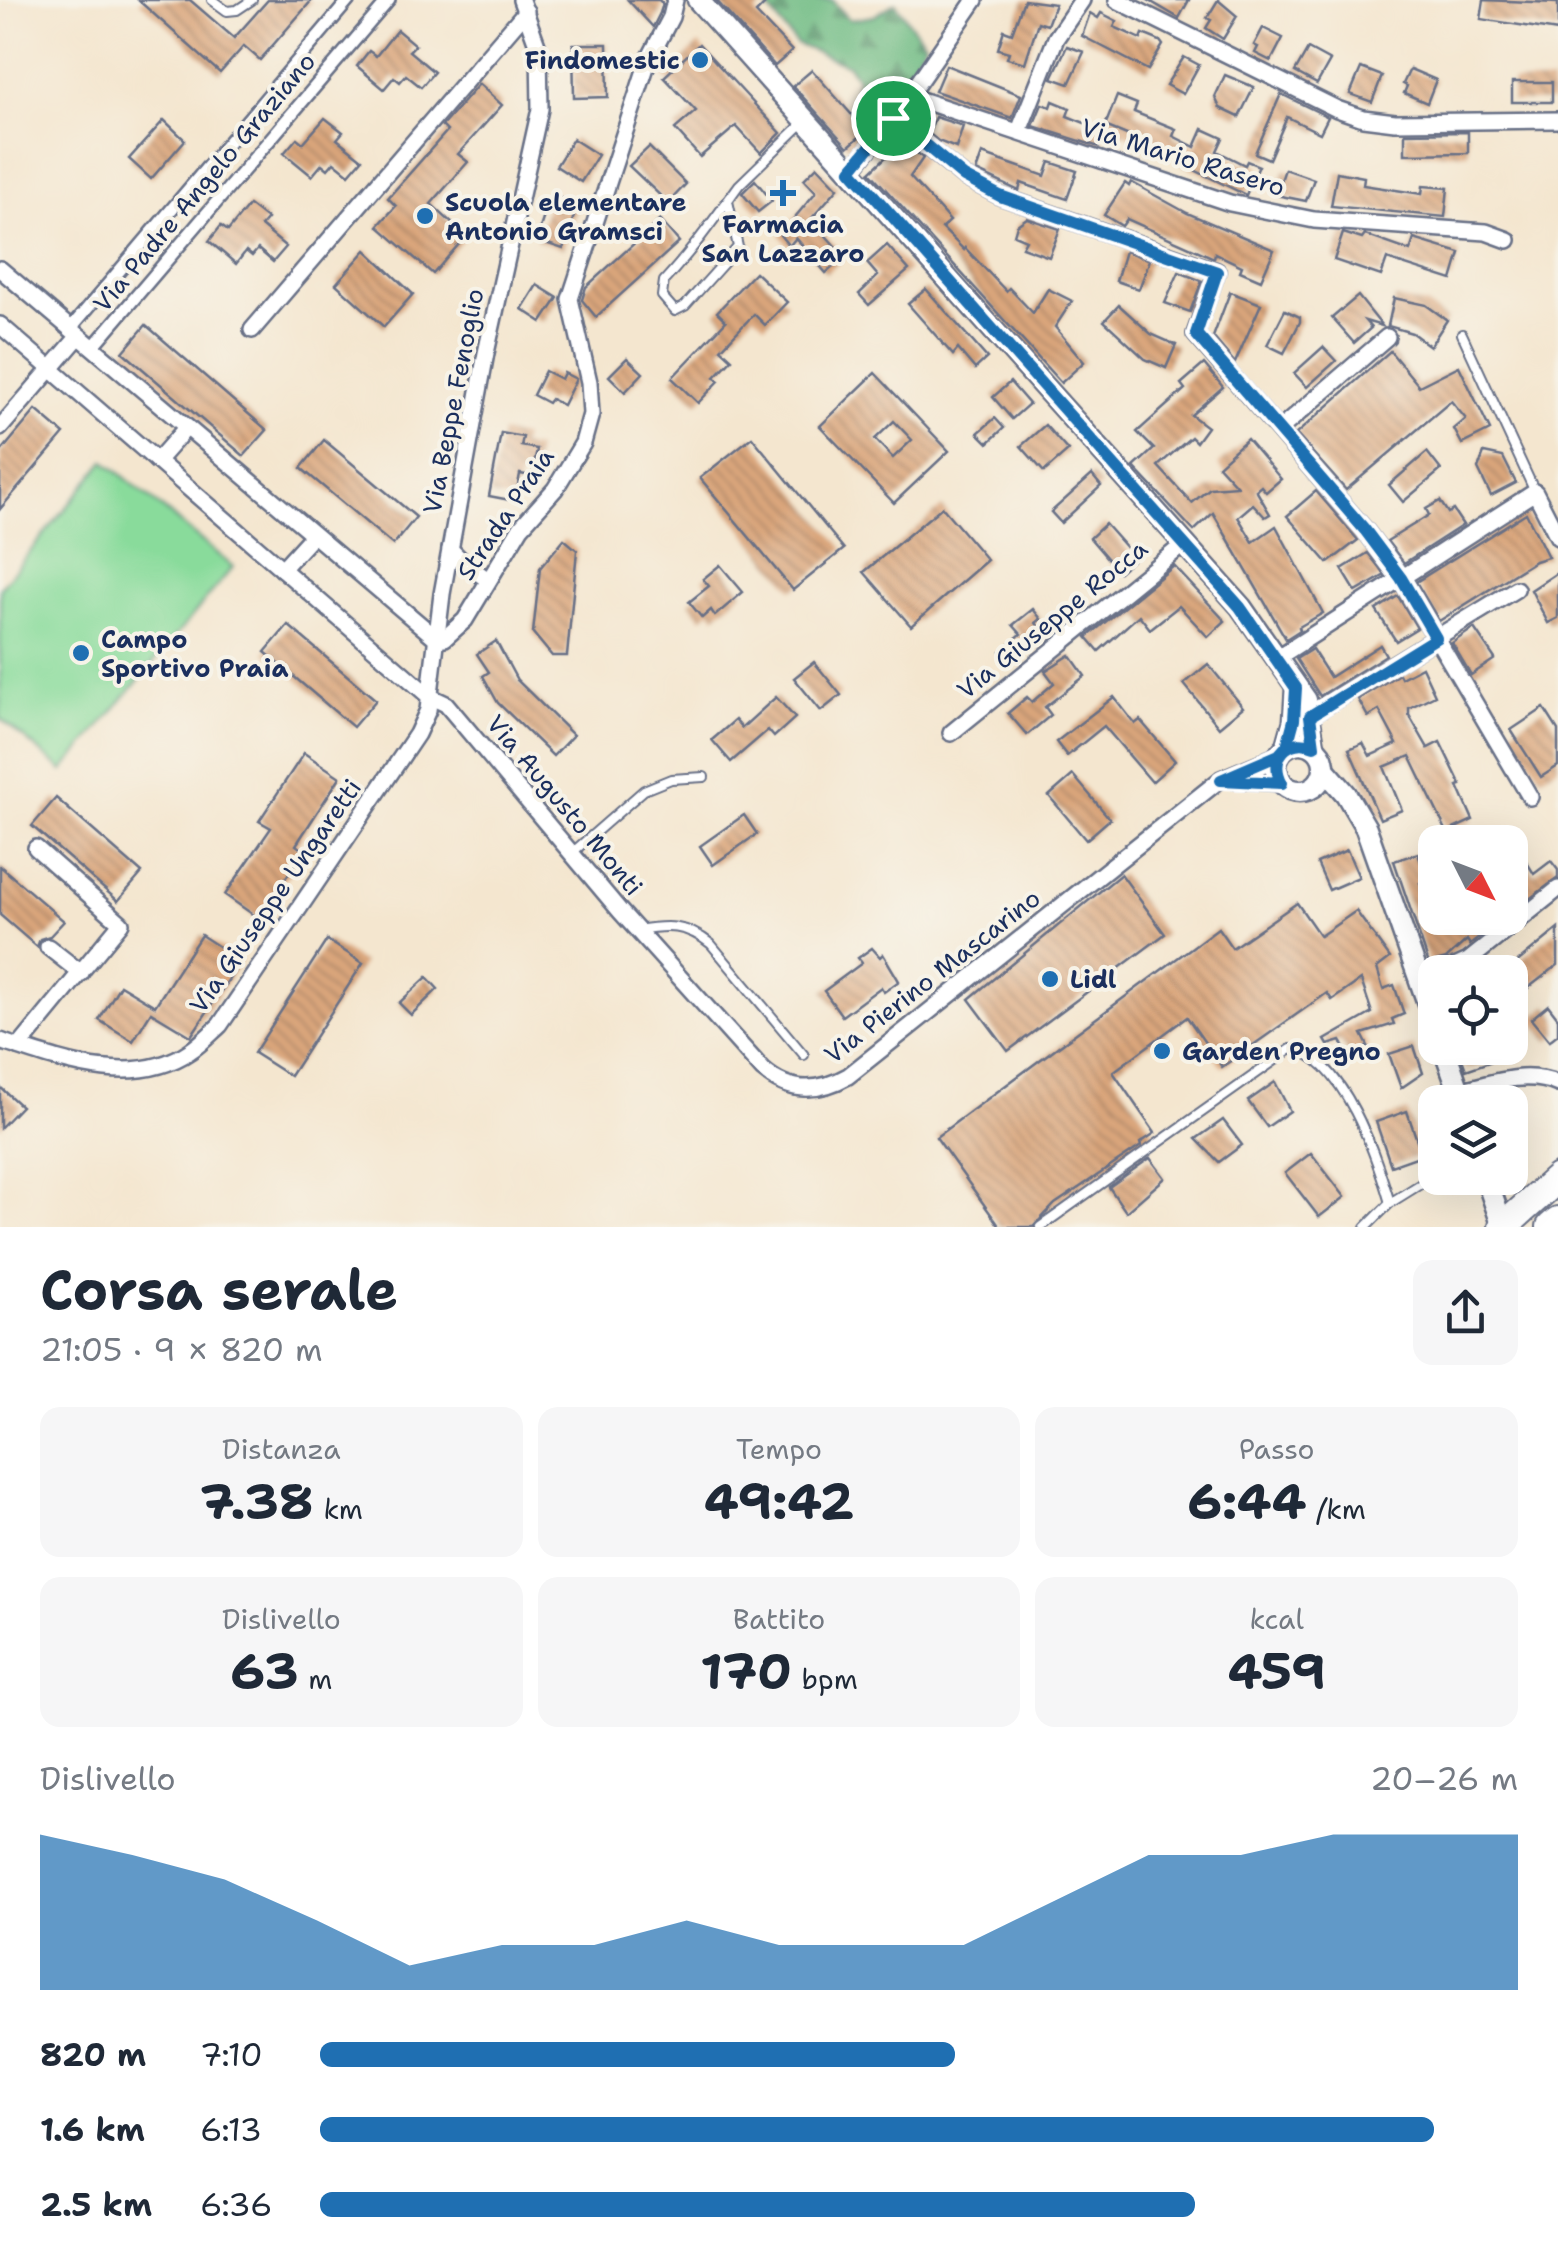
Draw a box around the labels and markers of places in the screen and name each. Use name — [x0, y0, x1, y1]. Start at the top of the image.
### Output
place label: Findomestic — [525, 43, 680, 77]
marker: Findomestic — [689, 49, 711, 71]
pin — [851, 76, 936, 161]
marker: Farmacia San Lazzaro — [772, 182, 794, 204]
place label: Scuola elementare Antonio Gramsci — [445, 185, 687, 248]
marker: Scuola elementare Antonio Gramsci — [414, 205, 436, 227]
place label: Farmacia San Lazzaro — [702, 207, 864, 270]
place label: Campo Sportivo Praia — [101, 622, 288, 685]
marker: Campo Sportivo Praia — [70, 642, 92, 664]
place label: Lidl — [1070, 962, 1117, 996]
marker: Lidl — [1039, 968, 1061, 990]
place label: Garden Pregno — [1182, 1034, 1381, 1068]
marker: Garden Pregno — [1151, 1040, 1173, 1062]

